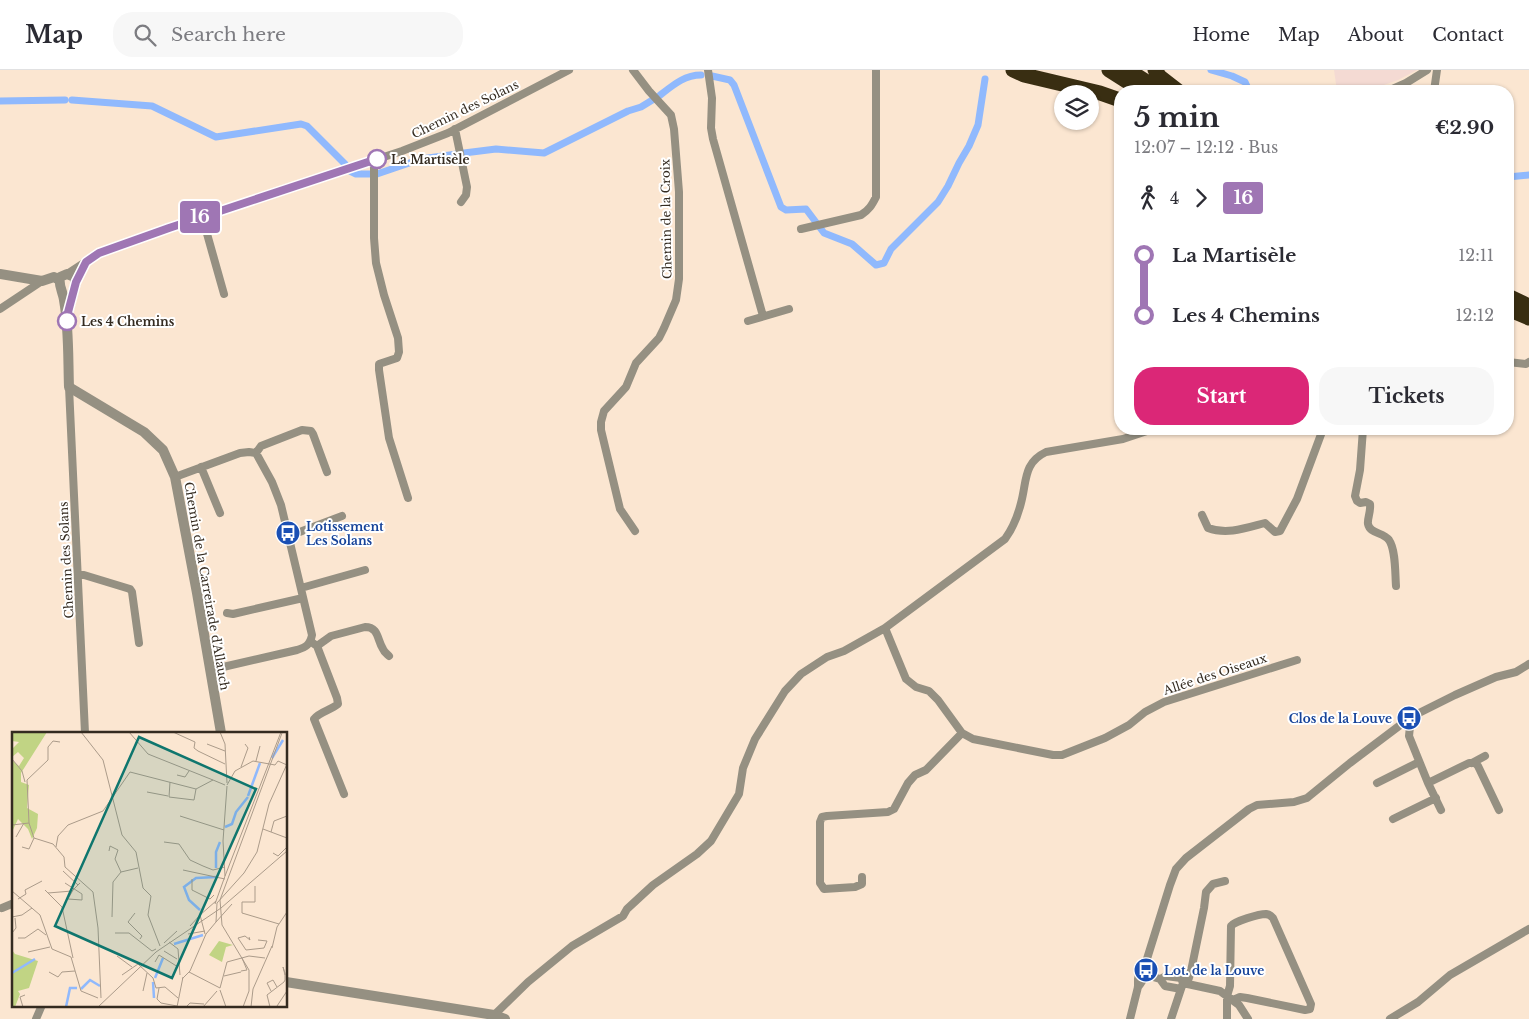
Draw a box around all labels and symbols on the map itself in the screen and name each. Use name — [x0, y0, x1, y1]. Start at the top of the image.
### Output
street label: Chemin des Solans — [409, 77, 521, 141]
marker: La Martisèle — [367, 149, 387, 169]
place label: La Martisèle — [391, 152, 470, 167]
street label: Chemin de la Croix — [657, 158, 675, 279]
line badge: 16 — [178, 201, 222, 233]
marker: Les 4 Chemins — [57, 311, 77, 331]
place label: Les 4 Chemins — [81, 314, 175, 329]
street label: Chemin de la Carreirade d'Allauch — [181, 481, 233, 691]
street label: Chemin des Solans — [55, 501, 77, 619]
place label: Lotissement Les Solans — [306, 519, 384, 548]
bus stop icon: Lotissement Les Solans — [275, 520, 301, 546]
street label: Allée des Oiseaux — [1160, 650, 1269, 698]
bus stop icon: Clos de la Louve — [1396, 705, 1422, 731]
place label: Clos de la Louve — [1289, 711, 1392, 726]
inset map — [12, 732, 288, 1006]
bus stop icon: Lot. de la Louve — [1133, 957, 1159, 983]
place label: Lot. de la Louve — [1164, 963, 1264, 978]

